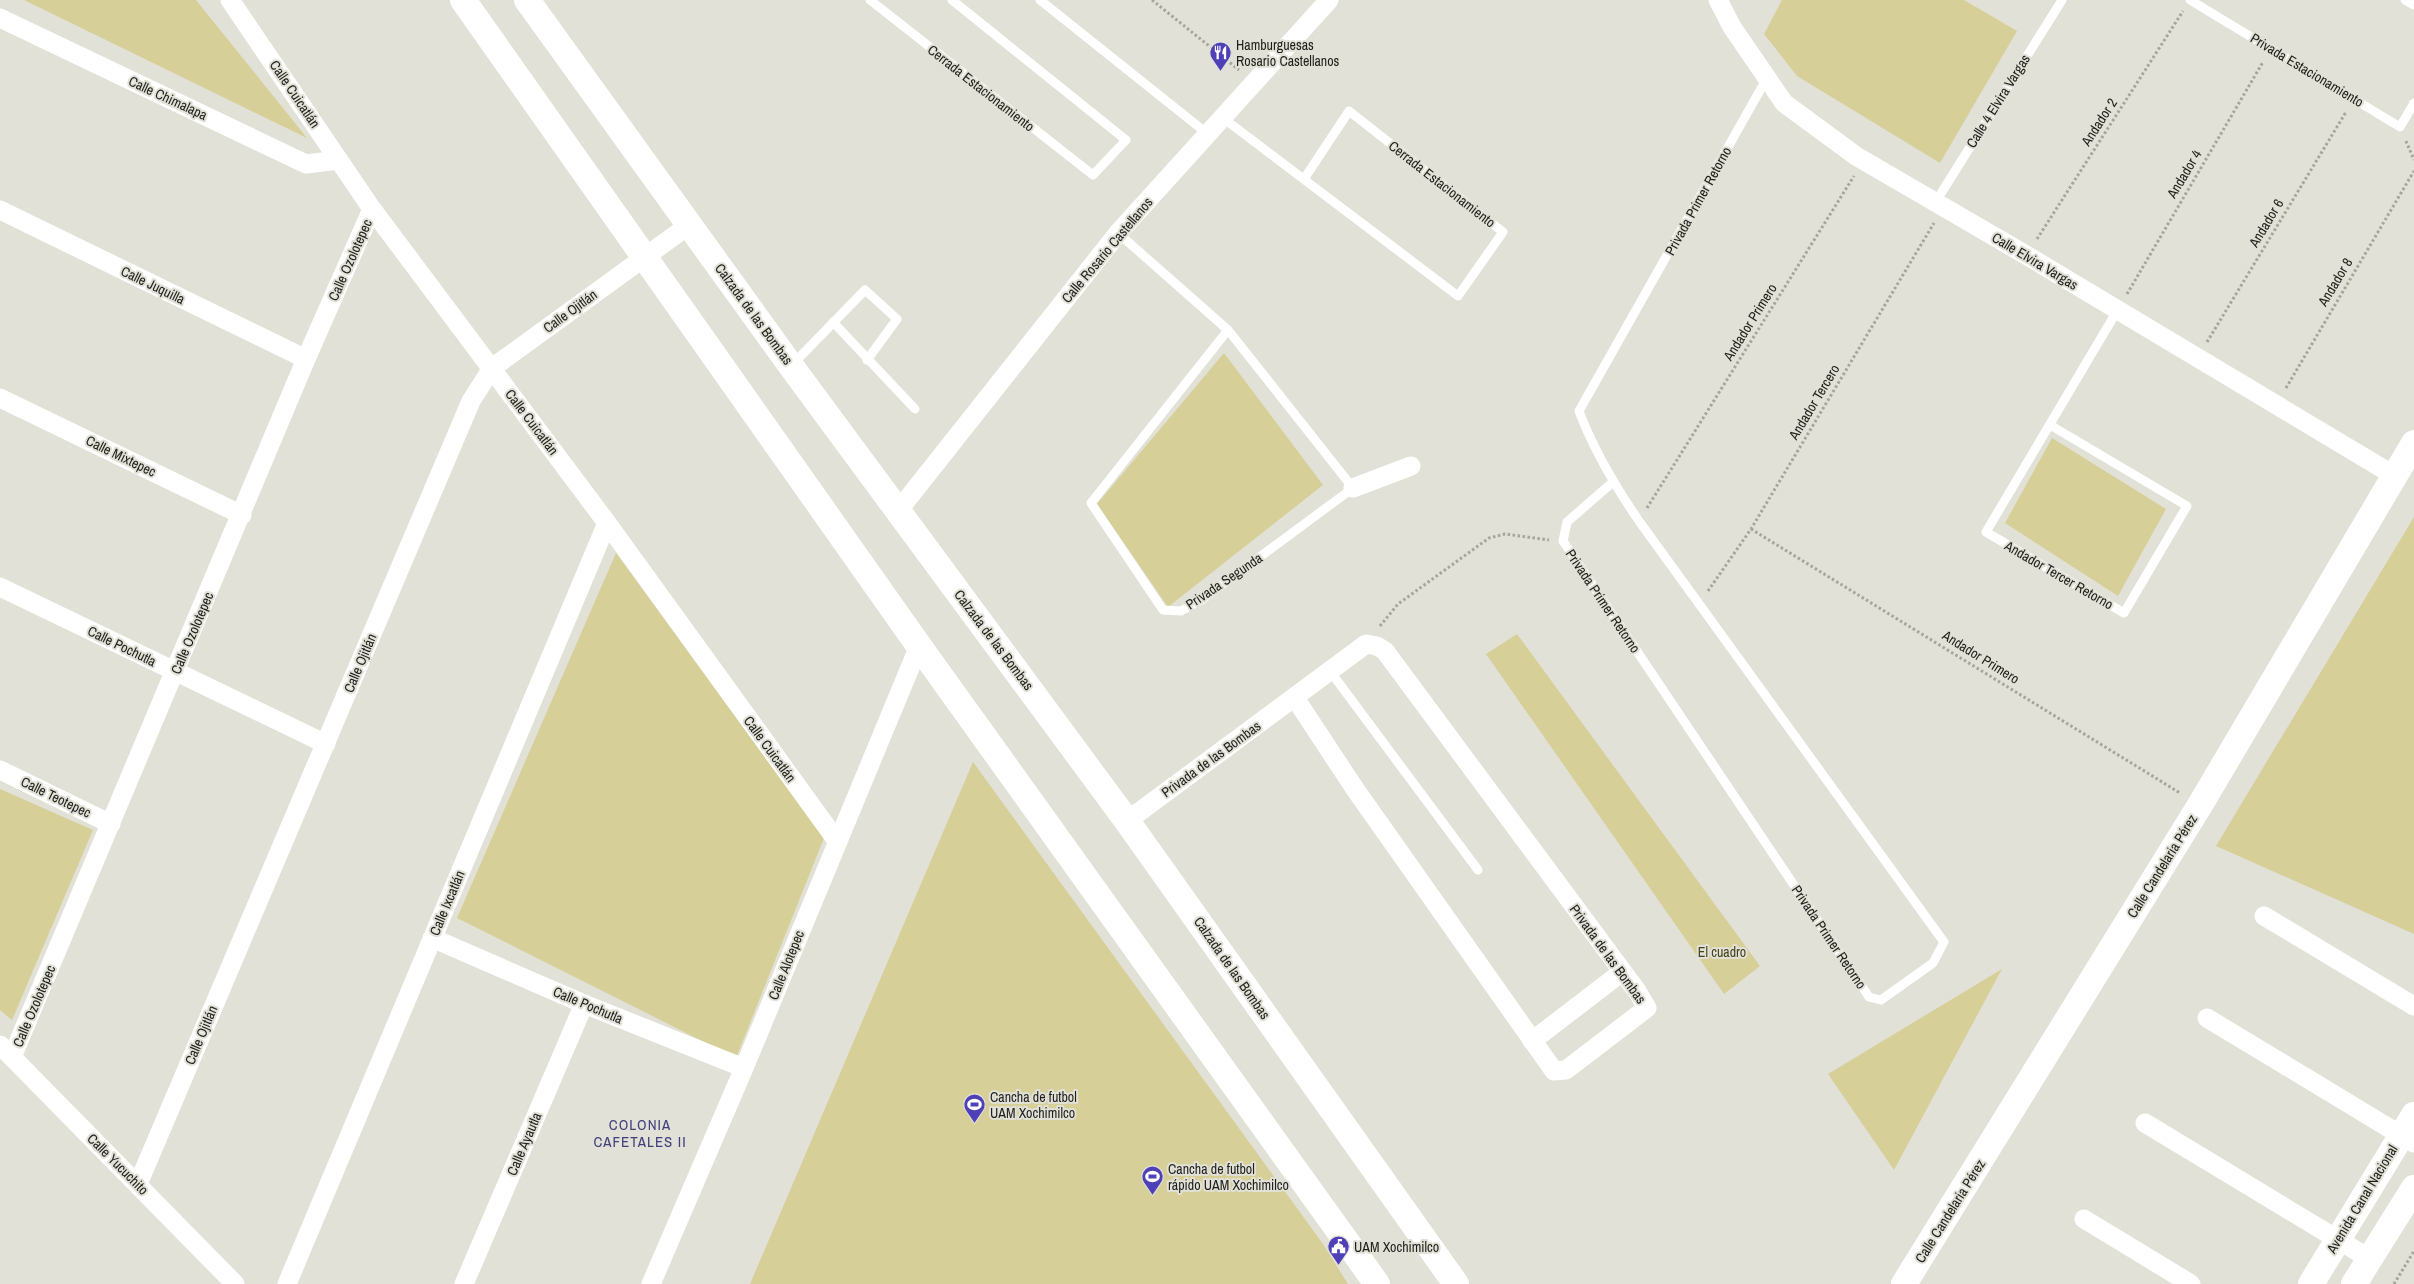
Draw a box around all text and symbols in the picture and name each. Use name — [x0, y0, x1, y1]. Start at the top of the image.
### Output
street label: Privada Estacionamiento — [2247, 29, 2367, 111]
place label: Hamburguesas Rosario Castellanos — [1236, 36, 1340, 70]
street label: Cerrada Estacionamiento — [924, 41, 1038, 135]
restaurant icon: Hamburguesas Rosario Castellanos — [1208, 41, 1232, 72]
street label: Calle 4 Elvira Vargas — [1962, 51, 2034, 151]
street label: Calle Cuicatlán — [266, 57, 324, 131]
street label: Calle Chimalapa — [126, 72, 211, 124]
street label: Andador 2 — [2076, 95, 2121, 150]
street label: Cerrada Estacionamiento — [1385, 137, 1499, 231]
street label: Privada Primer Retorno — [1661, 144, 1735, 258]
street label: Andador 4 — [2162, 146, 2206, 202]
street label: Calle Rosario Castellanos — [1057, 193, 1157, 307]
street label: Andador 6 — [2244, 196, 2287, 251]
street label: Calle Ozolotepec — [324, 216, 376, 304]
street label: Calle Elvira Vargas — [1989, 228, 2082, 294]
street label: Andador 8 — [2313, 255, 2356, 310]
street label: Calzada de las Bombas — [711, 260, 797, 369]
street label: Calle Juquilla — [118, 262, 188, 308]
street label: Andador Primero — [1719, 280, 1781, 365]
street label: Calle Ojitlán — [539, 285, 601, 337]
street label: Andador Tercero — [1784, 361, 1844, 444]
street label: Calle Cuicatlán — [501, 385, 563, 459]
street label: Calle Mixtepec — [83, 431, 159, 481]
street label: Andador Tercer Retorno — [2001, 536, 2116, 613]
street label: Privada Primer Retorno — [1562, 546, 1644, 656]
street label: Privada Segunda — [1182, 548, 1266, 613]
street label: Calzada de las Bombas — [950, 586, 1038, 694]
street label: Calle Ozolotepec — [167, 589, 217, 677]
street label: Calle Pochutla — [85, 622, 160, 671]
street label: Andador Primero — [1938, 626, 2023, 688]
street label: Calle Ojitlán — [339, 631, 381, 695]
street label: Calle Cuicatlán — [740, 712, 800, 786]
street label: Privada de las Bombas — [1158, 717, 1265, 801]
street label: Calle Teotepec — [18, 772, 94, 822]
street label: Calle Candelaria Pérez — [2123, 811, 2201, 921]
street label: Calle Ixcatlán — [425, 868, 469, 938]
street label: Privada Primer Retorno — [1788, 882, 1870, 992]
street label: Privada de las Bombas — [1566, 901, 1650, 1008]
street label: Calzada de las Bombas — [1190, 913, 1274, 1023]
street label: Calle Alotepec — [764, 927, 808, 1002]
park label: El cuadro — [1698, 943, 1746, 961]
street label: Calle Ozolotepec — [9, 962, 59, 1050]
street label: Calle Pochutla — [550, 982, 626, 1028]
street label: Calle Ojitlán — [180, 1003, 222, 1067]
place label: Cancha de futbol UAM Xochimilco — [990, 1088, 1077, 1122]
sports icon: Cancha de futbol UAM Xochimilco — [962, 1093, 986, 1124]
street label: Calle Ayautla — [503, 1109, 546, 1178]
district label: COLONIA CAFETALES II — [593, 1114, 687, 1152]
street label: Calle Yucuchito — [84, 1130, 152, 1198]
street label: Avenida Canal Nacional — [2322, 1141, 2402, 1257]
street label: Calle Candelaria Pérez — [1911, 1156, 1989, 1266]
place label: Cancha de futbol rápido UAM Xochimilco — [1168, 1160, 1289, 1194]
sports icon: Cancha de futbol rápido UAM Xochimilco — [1140, 1165, 1164, 1196]
public building icon: UAM Xochimilco — [1326, 1235, 1350, 1266]
place label: UAM Xochimilco — [1354, 1238, 1439, 1256]

